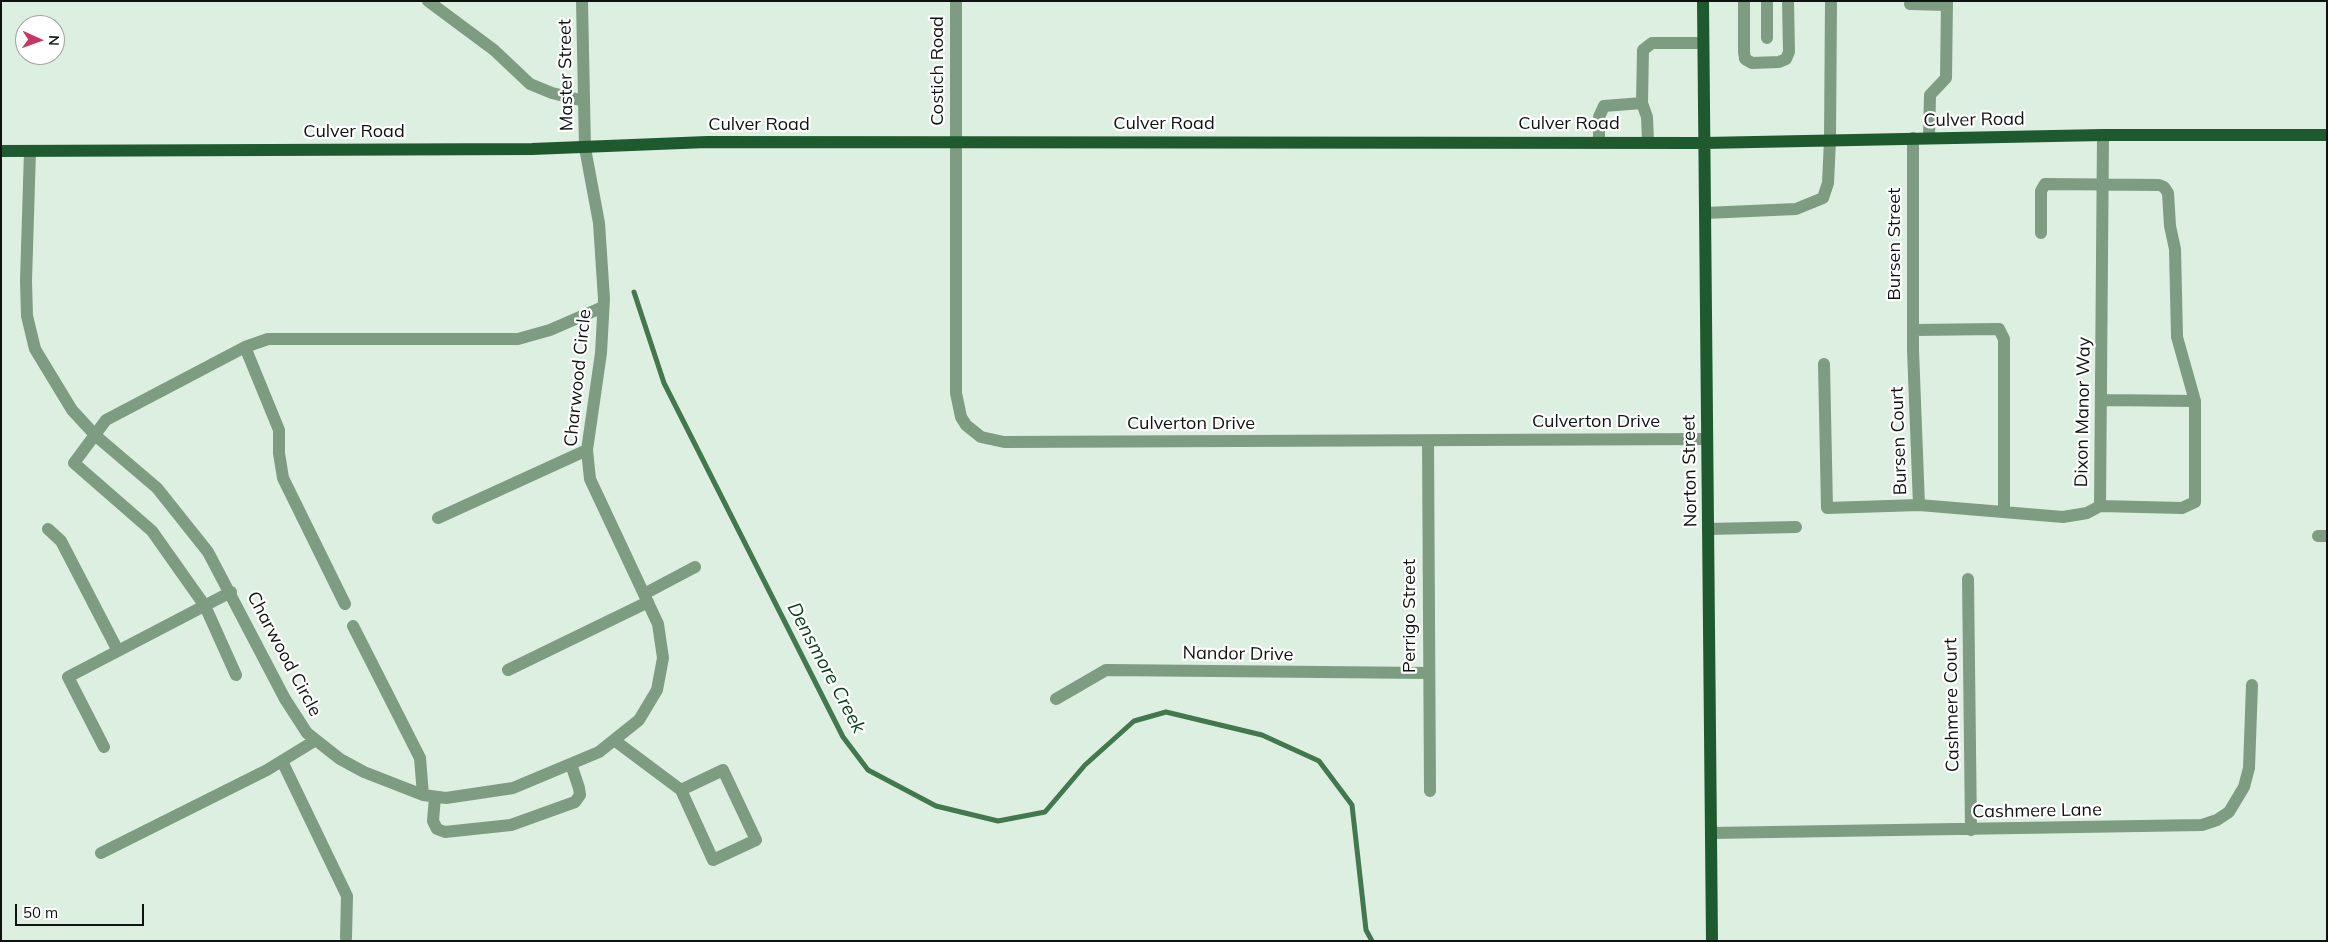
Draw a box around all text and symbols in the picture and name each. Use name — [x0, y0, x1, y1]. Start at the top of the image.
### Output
north arrow — [15, 15, 65, 65]
street label: Costich Road — [927, 16, 949, 126]
street label: Master Street — [554, 19, 578, 131]
text: N — [45, 35, 63, 46]
street label: Culver Road — [1923, 108, 2025, 132]
street label: Culver Road — [1113, 113, 1215, 135]
street label: Culver Road — [1518, 113, 1620, 135]
street label: Culver Road — [708, 114, 810, 136]
street label: Culver Road — [303, 121, 405, 143]
street label: Bursen Street — [1884, 188, 1906, 300]
street label: Charwood Circle — [560, 308, 596, 448]
street label: Dixon Manor Way — [2071, 337, 2095, 487]
street label: Bursen Court — [1886, 386, 1912, 496]
street label: Culverton Drive — [1532, 411, 1660, 433]
street label: Culverton Drive — [1127, 413, 1255, 435]
street label: Norton Street — [1678, 415, 1702, 527]
street label: Perrigo Street — [1399, 559, 1421, 673]
street label: Charwood Circle — [242, 588, 326, 720]
water label: Densmore Creek — [782, 599, 870, 737]
street label: Cashmere Court — [1940, 638, 1964, 772]
street label: Nandor Drive — [1183, 642, 1293, 666]
street label: Cashmere Lane — [1972, 799, 2102, 823]
scale bar — [18, 894, 146, 926]
text: 50 m — [23, 903, 58, 922]

